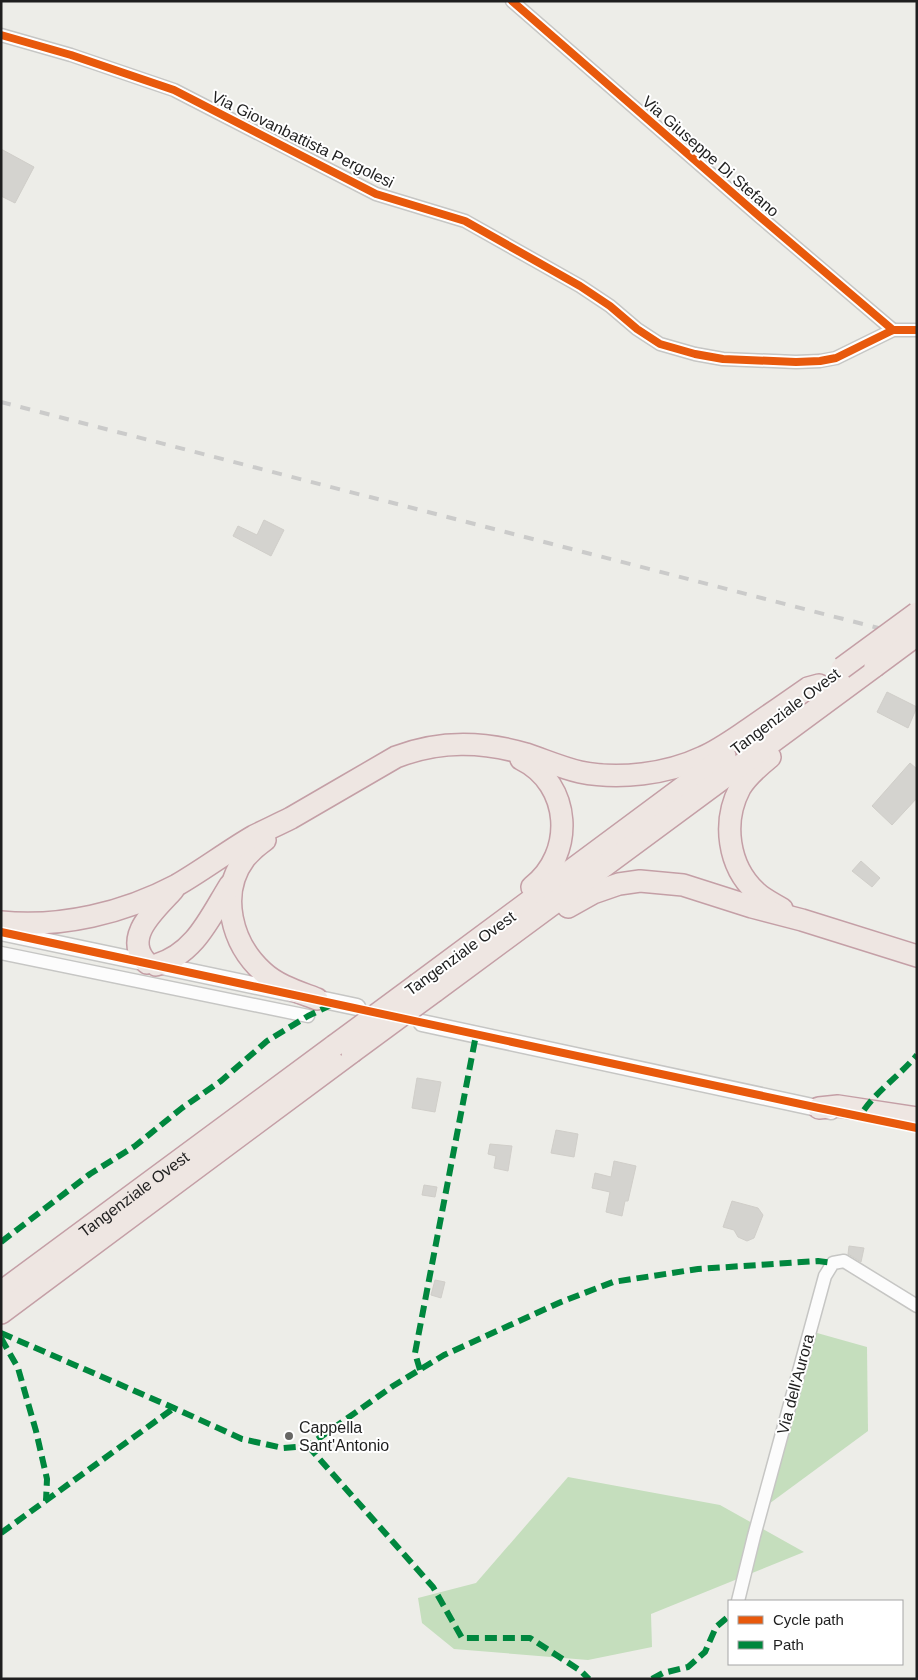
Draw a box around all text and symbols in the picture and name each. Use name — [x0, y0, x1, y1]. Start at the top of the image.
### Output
street label: Via Giovanbattista Pergolesi — [209, 88, 397, 191]
street label: Via Giuseppe Di Stefano — [639, 93, 782, 220]
street label: Tangenziale Ovest — [728, 665, 843, 758]
street label: Tangenziale Ovest — [402, 908, 519, 999]
street label: Tangenziale Ovest — [76, 1148, 192, 1240]
street label: Via dell'Aurora — [774, 1332, 817, 1436]
place label: Cappella Sant'Antonio — [299, 1419, 389, 1454]
marker: Cappella Sant'Antonio — [283, 1430, 295, 1442]
legend — [728, 1600, 903, 1665]
text: Cycle path — [773, 1611, 844, 1628]
text: Path — [773, 1636, 804, 1653]

